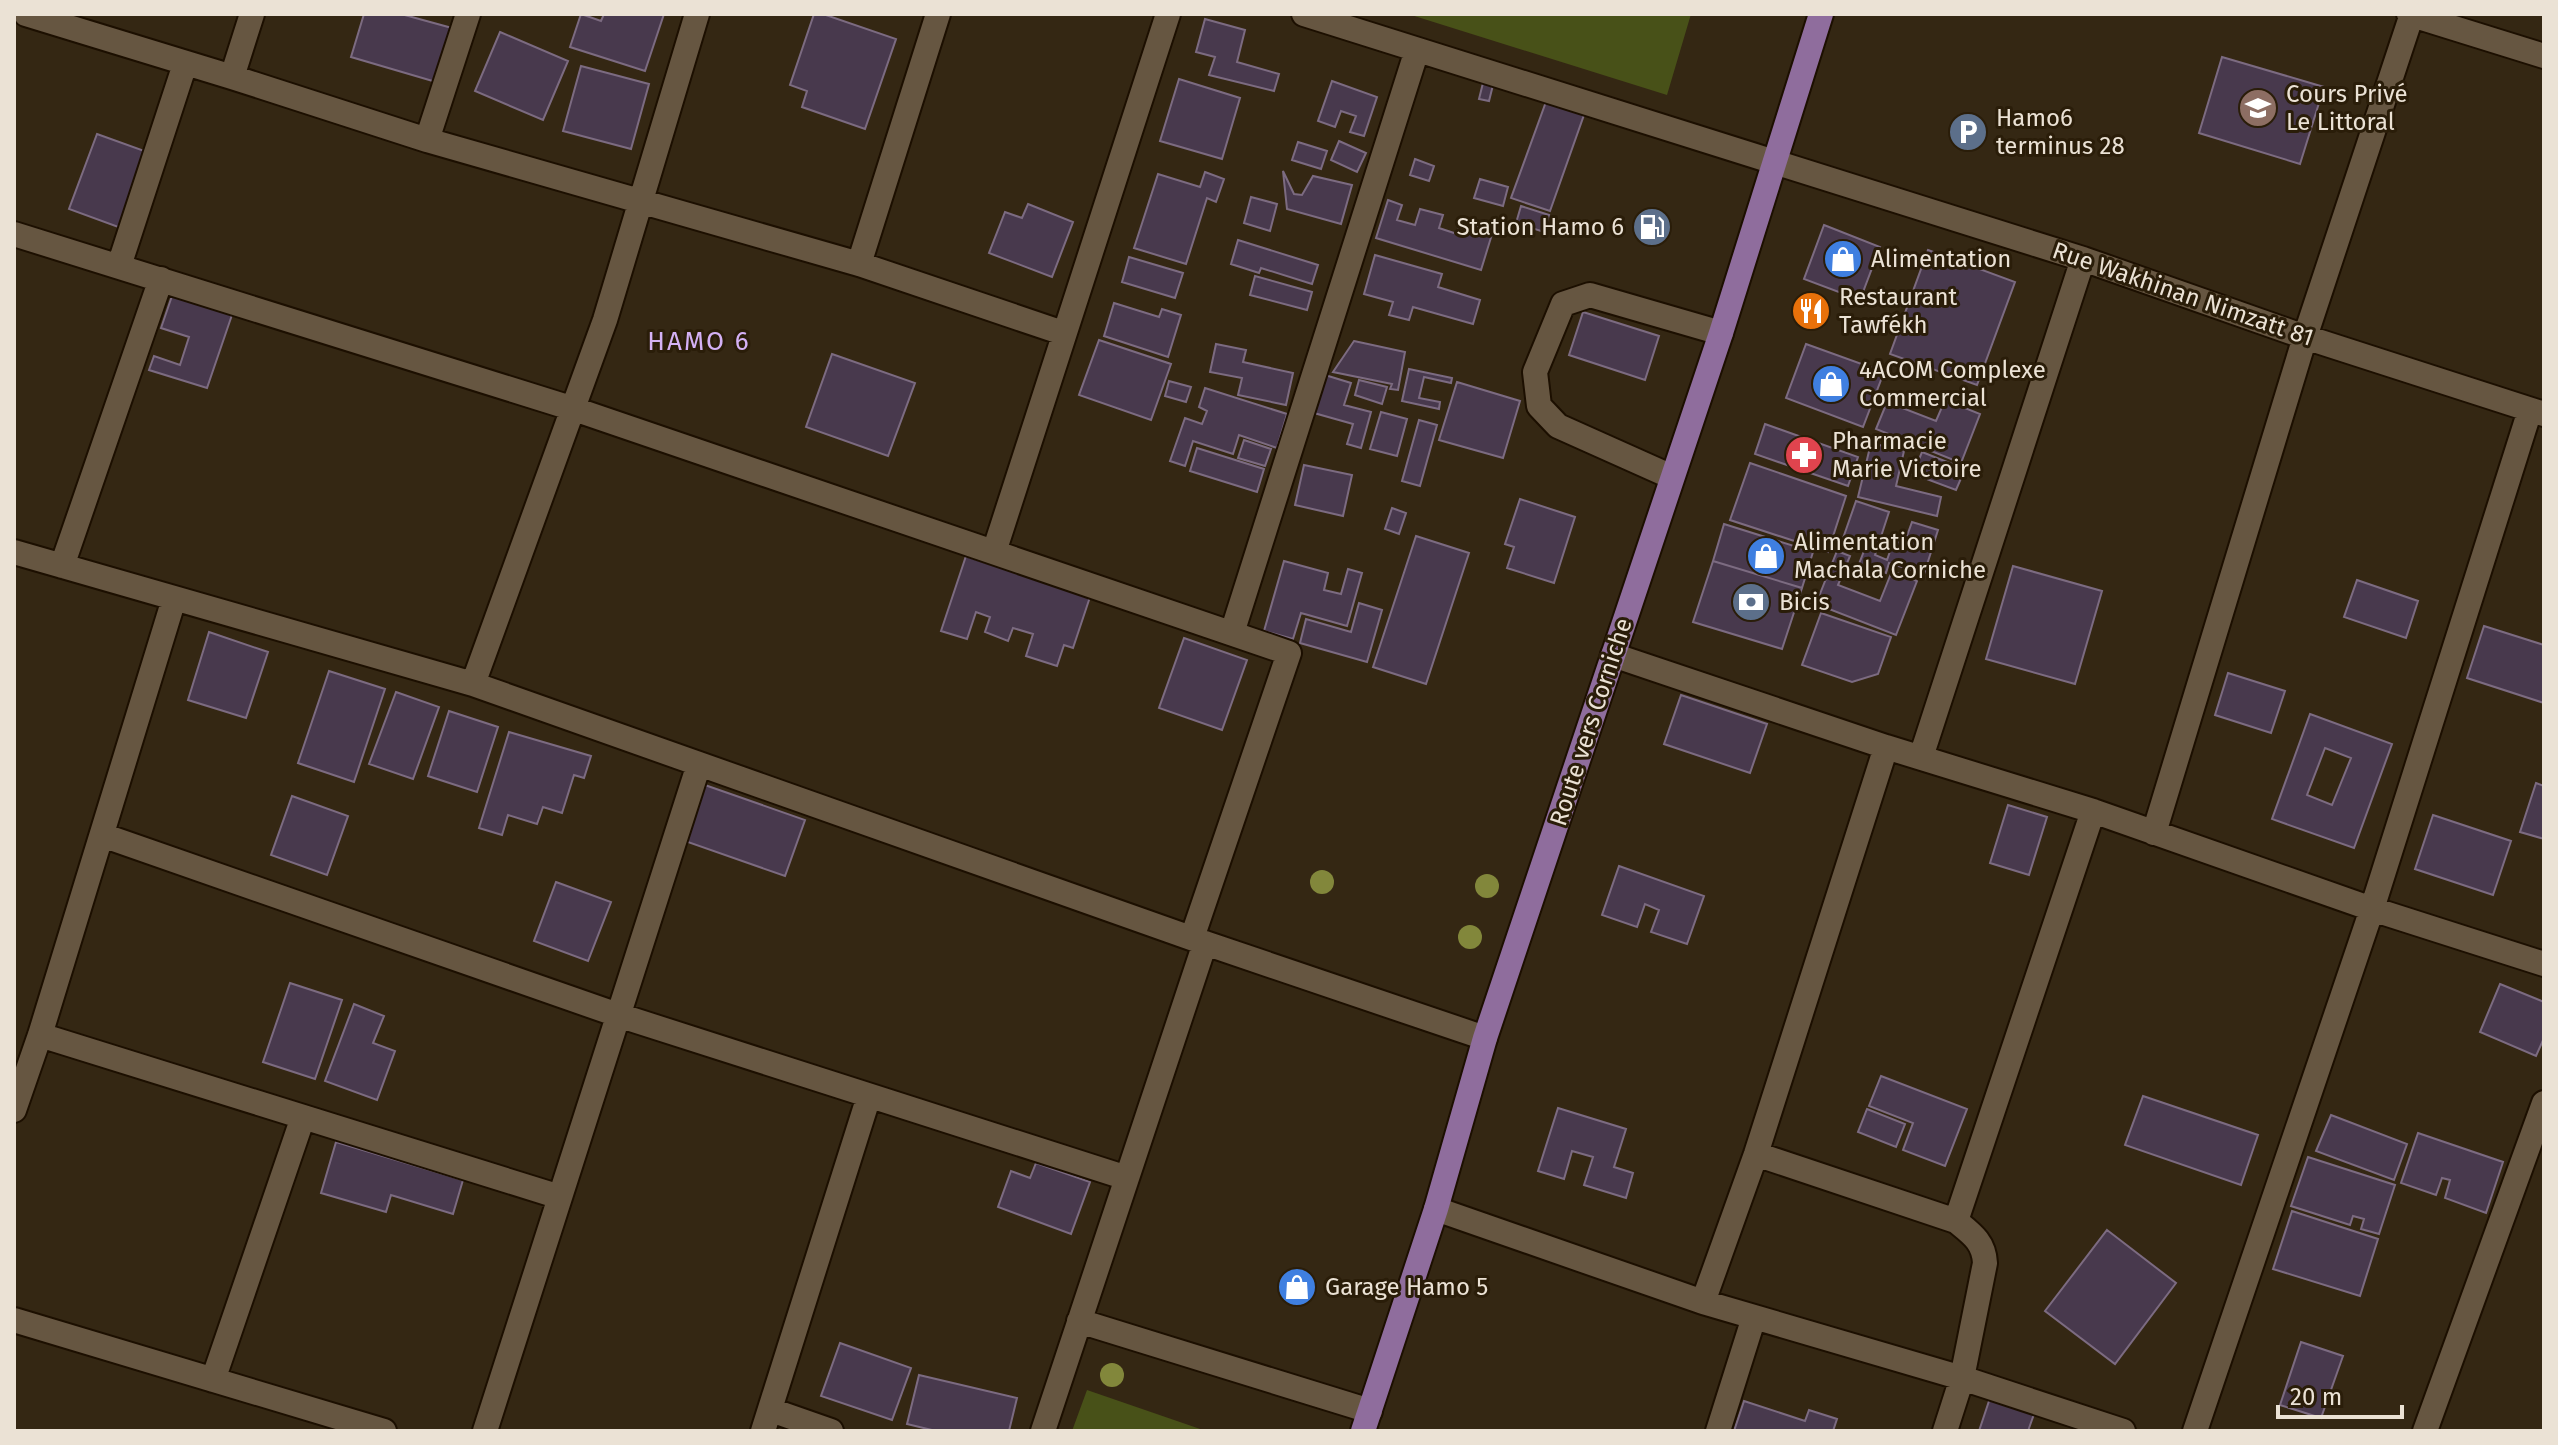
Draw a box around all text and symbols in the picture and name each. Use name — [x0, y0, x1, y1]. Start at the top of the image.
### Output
place label: Cours Privé Le Littoral — [2286, 80, 2408, 136]
school or university icon: Cours Privé Le Littoral — [2237, 87, 2279, 129]
place label: Hamo6 terminus 28 — [1996, 104, 2125, 160]
parking icon: Hamo6 terminus 28 — [1947, 111, 1989, 153]
fuel station icon: Station Hamo 6 — [1631, 206, 1673, 248]
place label: Station Hamo 6 — [1456, 213, 1624, 241]
street label: Rue Wakhinan Nimzatt 81 — [2049, 236, 2317, 352]
shop icon: Alimentation — [1822, 238, 1864, 280]
place label: Alimentation — [1871, 245, 2011, 273]
place label: Restaurant Tawfékh — [1839, 283, 1958, 339]
restaurant icon: Restaurant Tawfékh — [1790, 290, 1832, 332]
district label: HAMO 6 — [647, 326, 751, 357]
place label: 4ACOM Complexe Commercial — [1859, 356, 2046, 412]
shop icon: 4ACOM Complexe Commercial — [1810, 363, 1852, 405]
place label: Pharmacie Marie Victoire — [1832, 427, 1982, 483]
pharmacy icon: Pharmacie Marie Victoire — [1783, 434, 1825, 476]
place label: Alimentation Machala Corniche — [1794, 528, 1986, 584]
shop icon: Alimentation Machala Corniche — [1745, 535, 1787, 577]
bank icon: Bicis — [1730, 581, 1772, 623]
place label: Bicis — [1779, 588, 1830, 616]
street label: Route vers Corniche — [1544, 615, 1638, 829]
shop icon: Garage Hamo 5 — [1276, 1266, 1318, 1308]
place label: Garage Hamo 5 — [1325, 1273, 1488, 1301]
scale bar — [2278, 1369, 2402, 1419]
text: 20 m — [2290, 1383, 2342, 1411]

